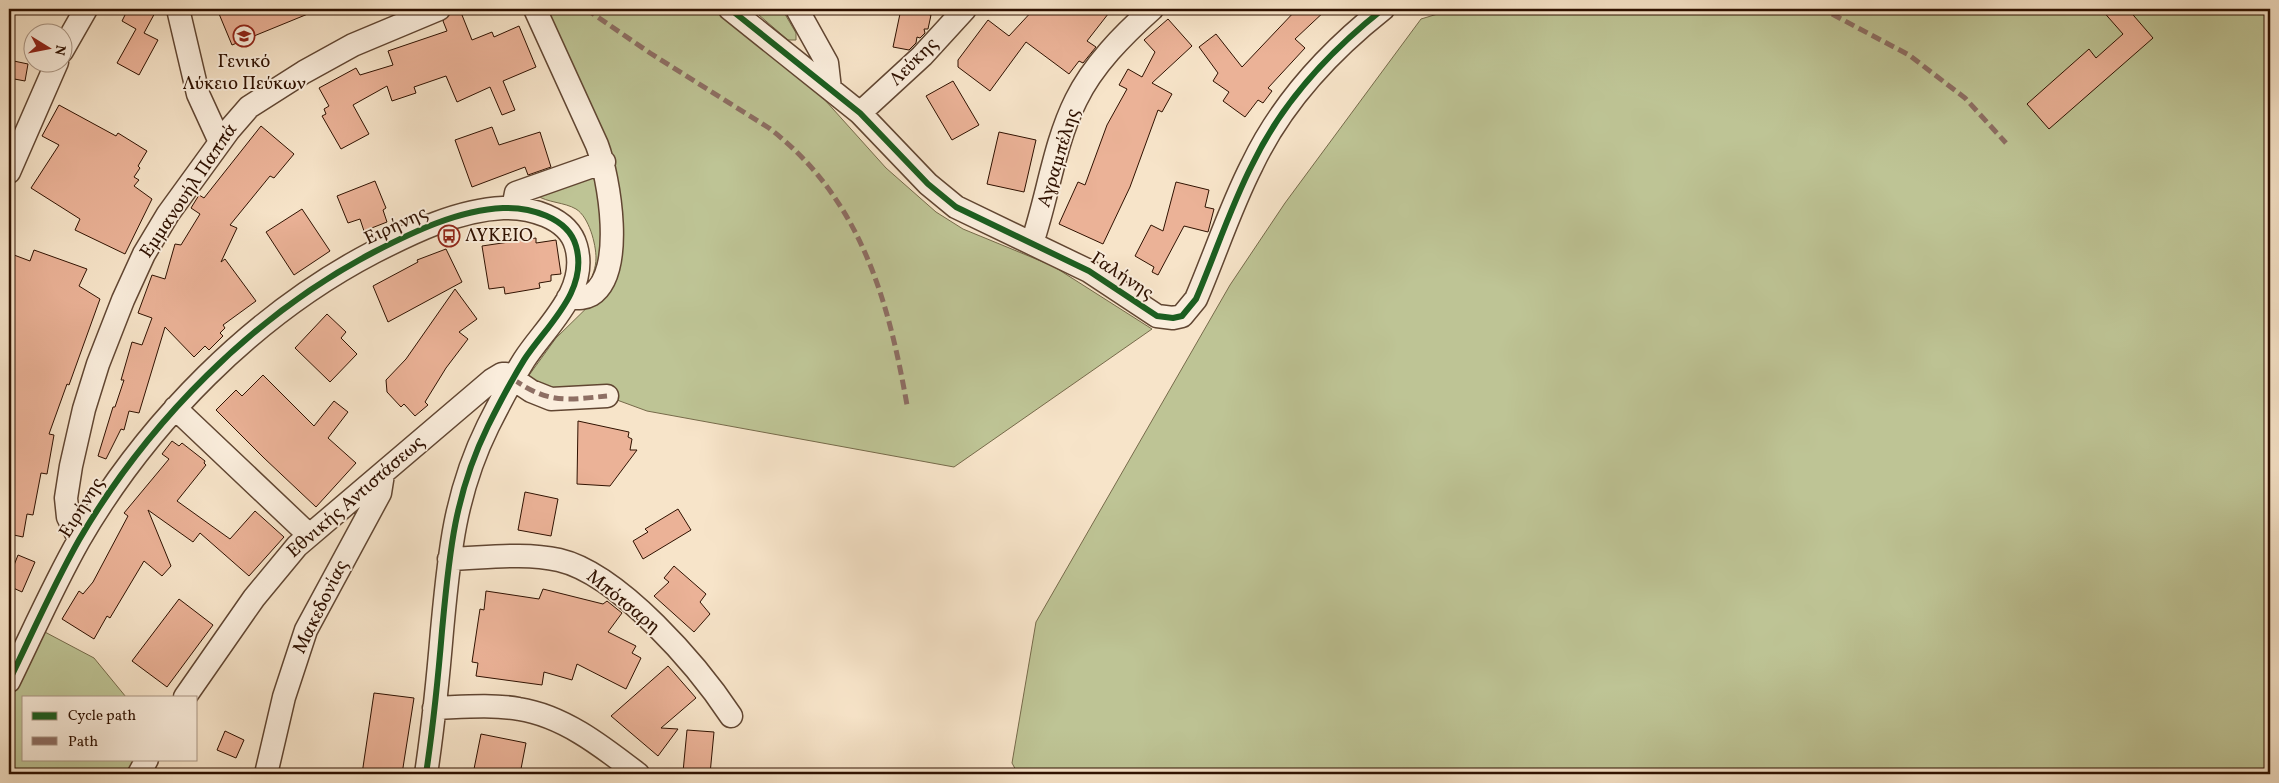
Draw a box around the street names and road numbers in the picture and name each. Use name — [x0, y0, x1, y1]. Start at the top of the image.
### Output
street label: Λεύκης — [884, 32, 944, 92]
street label: Αγραμπέλης — [1032, 105, 1086, 211]
street label: Εμμανουήλ Παππά — [134, 118, 244, 264]
street label: Ειρήνης — [360, 200, 432, 252]
street label: Γαλήνης — [1085, 246, 1159, 306]
street label: Εθνικής Αντιστάσεως — [281, 430, 431, 564]
street label: Ειρήνης — [53, 473, 111, 543]
street label: Μακεδονίας — [287, 556, 355, 658]
street label: Μπότσαρη — [580, 564, 666, 640]

